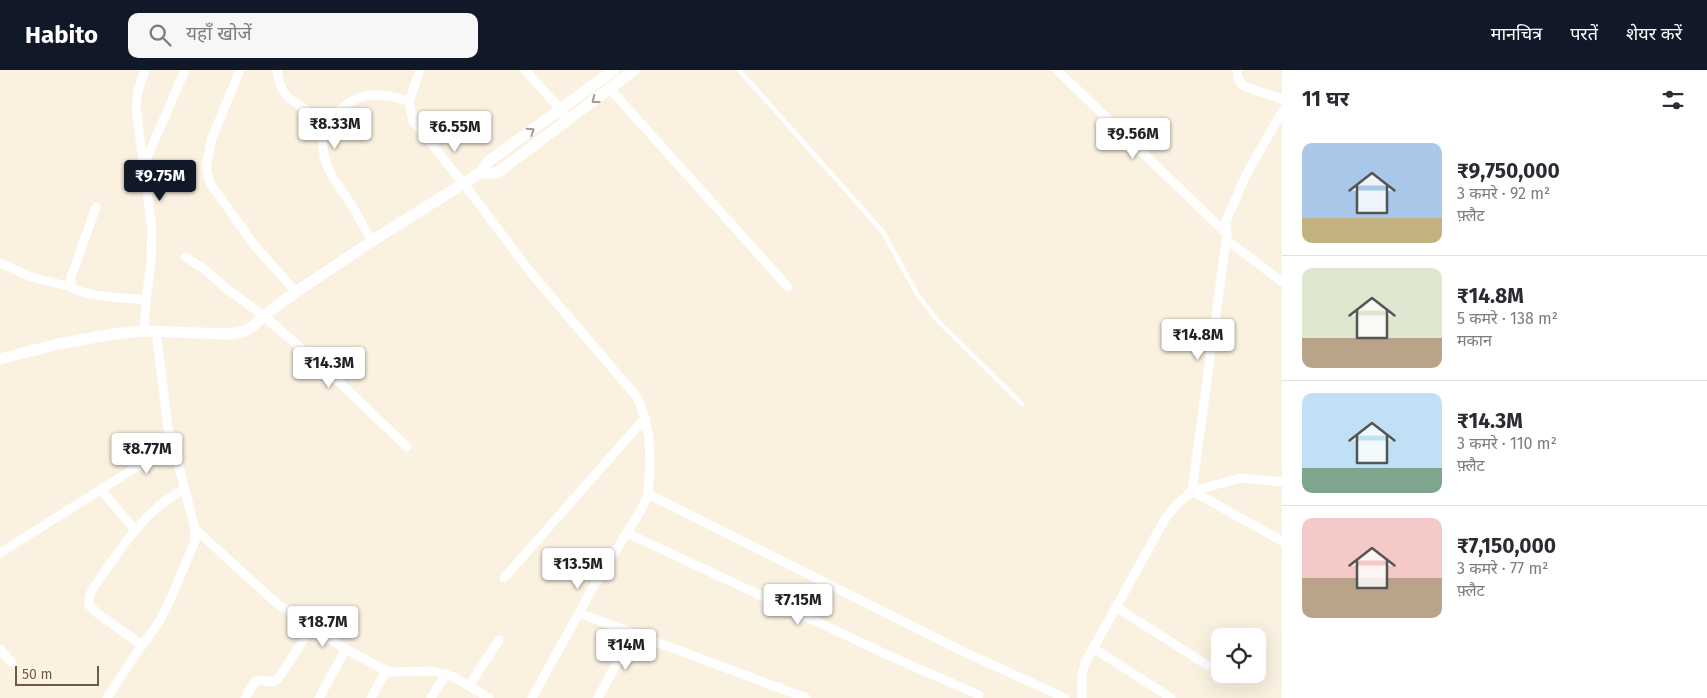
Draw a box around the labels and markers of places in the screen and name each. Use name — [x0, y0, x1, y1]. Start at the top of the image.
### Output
pin: ₹8.33M — [294, 108, 376, 150]
pin: ₹6.55M — [414, 111, 496, 153]
pin: ₹9.56M — [1092, 118, 1174, 160]
pin: ₹9.75M — [119, 160, 201, 202]
pin: ₹14.8M — [1157, 318, 1239, 361]
pin: ₹14.3M — [288, 346, 370, 389]
pin: ₹8.77M — [106, 432, 188, 475]
pin: ₹13.5M — [537, 548, 619, 590]
pin: ₹7.15M — [757, 584, 839, 626]
pin: ₹18.7M — [282, 606, 364, 648]
pin: ₹14M — [596, 628, 656, 671]

